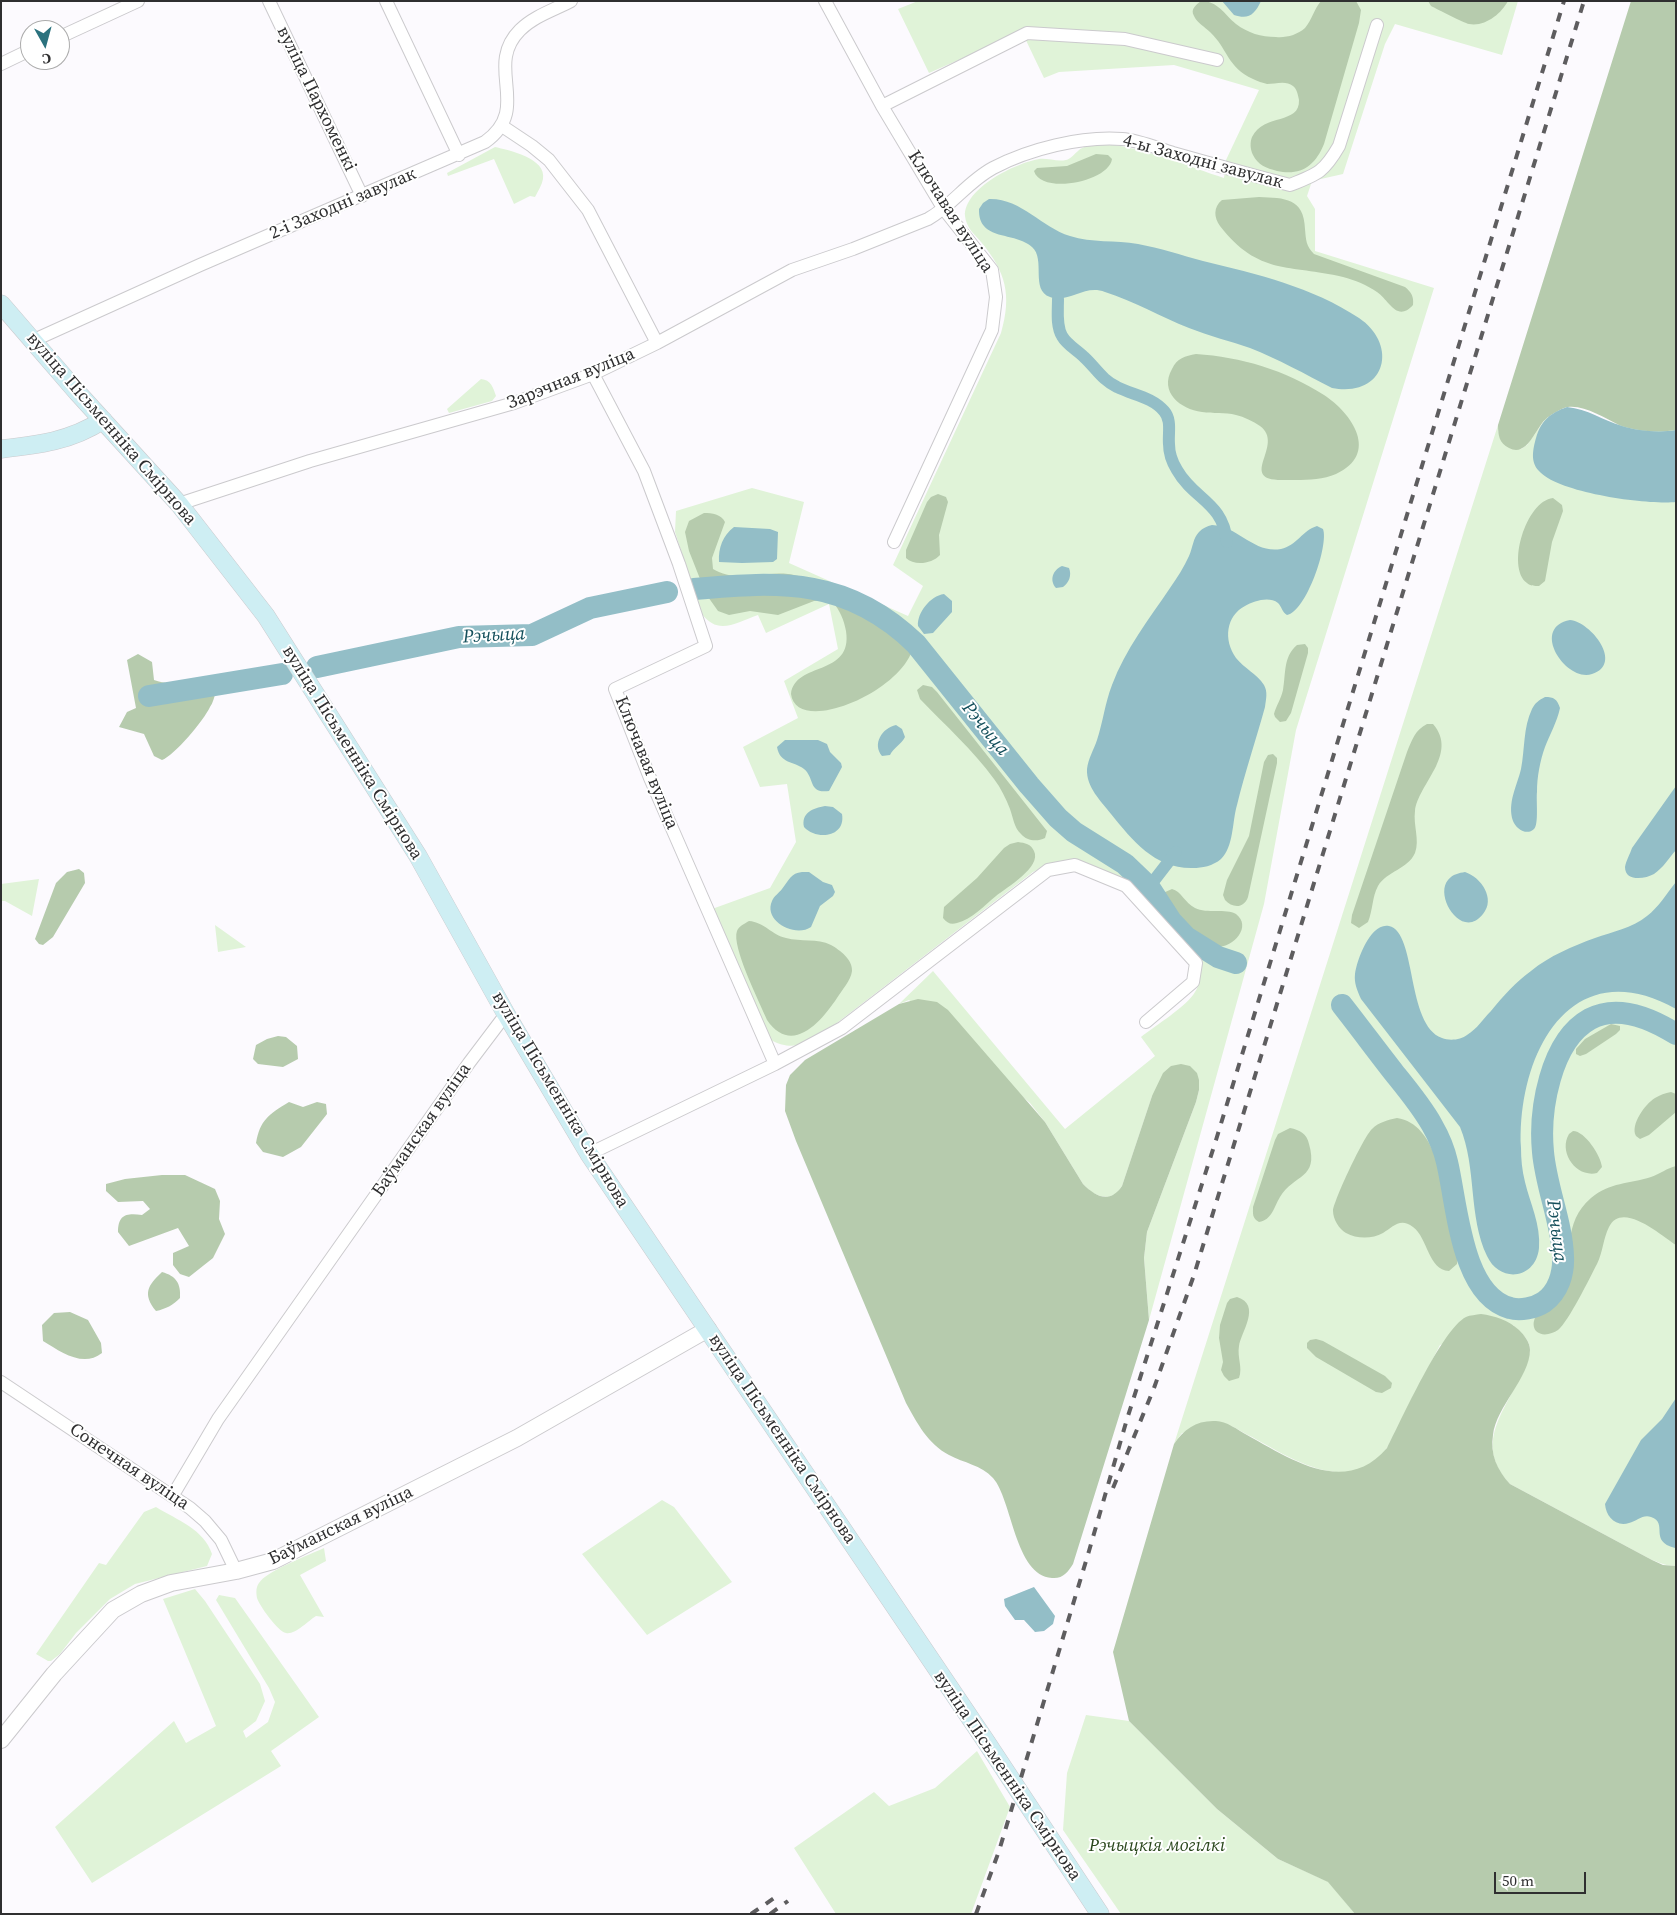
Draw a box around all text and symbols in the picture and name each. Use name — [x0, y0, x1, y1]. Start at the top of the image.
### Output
north arrow — [20, 20, 70, 70]
street label: вуліца Пархоменкі — [272, 23, 360, 175]
text: С — [41, 48, 52, 69]
street label: 4-ы Заходні завулак — [1121, 130, 1285, 194]
street label: Ключавая вуліца — [902, 147, 998, 277]
street label: 2-і Заходні завулак — [267, 163, 419, 245]
street label: вуліца Пісьменніка Смірнова — [21, 328, 201, 530]
street label: Зарэчная вуліца — [504, 344, 638, 414]
water label: Рэчыца — [462, 623, 526, 649]
street label: вуліца Пісьменніка Смірнова — [277, 642, 427, 864]
street label: Ключавая вуліца — [610, 693, 682, 833]
water label: Рэчыца — [956, 697, 1014, 761]
street label: вуліца Пісьменніка Смірнова — [487, 988, 633, 1212]
street label: Баўманская вуліца — [368, 1059, 476, 1201]
water label: Рэчыца — [1541, 1199, 1571, 1263]
street label: вуліца Пісьменніка Смірнова — [704, 1330, 860, 1548]
street label: Сонечная вуліца — [65, 1419, 193, 1515]
street label: Баўманская вуліца — [265, 1482, 417, 1570]
street label: вуліца Пісьменніка Смірнова — [929, 1667, 1085, 1885]
park label: Рэчыцкія могілкі — [1089, 1835, 1225, 1857]
scale bar — [1497, 1862, 1590, 1894]
text: 50 m — [1502, 1870, 1534, 1891]

